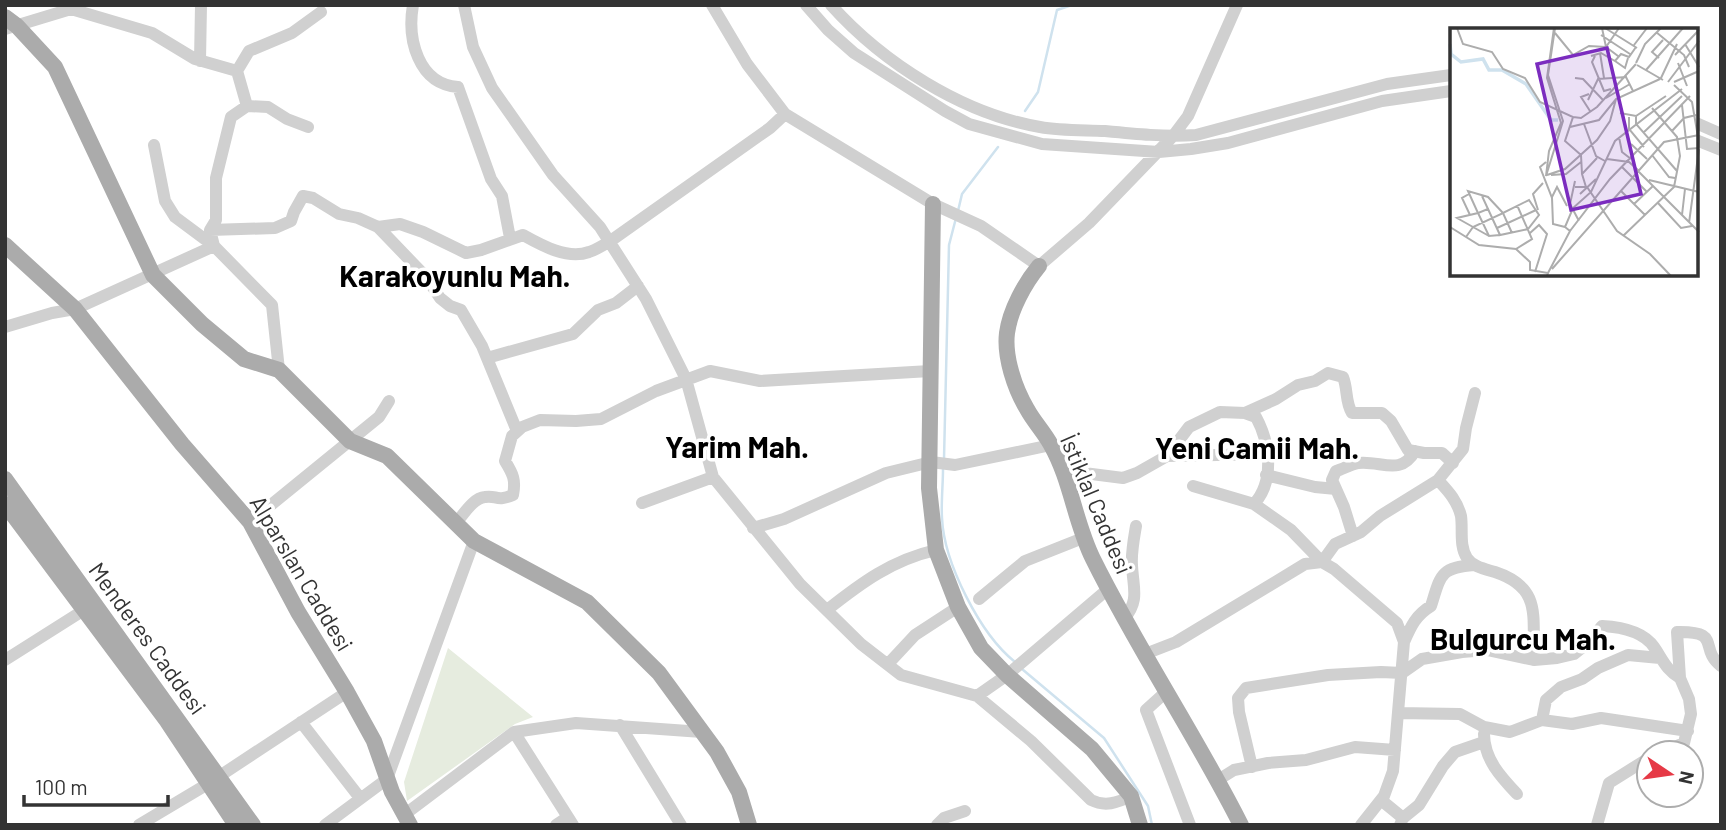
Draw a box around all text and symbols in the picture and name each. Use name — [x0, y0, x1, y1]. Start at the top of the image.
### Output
inset map — [1450, 28, 1698, 276]
district label: Karakoyunlu Mah. — [339, 257, 571, 293]
district label: Yarim Mah. — [665, 428, 809, 464]
district label: Yeni Camii Mah. — [1155, 429, 1359, 465]
street label: İstiklal Caddesi — [1055, 430, 1139, 578]
street label: Alparslan Caddesi — [244, 490, 360, 656]
street label: Menderes Caddesi — [83, 556, 213, 720]
district label: Bulgurcu Mah. — [1430, 620, 1616, 656]
north arrow — [1635, 739, 1705, 809]
scale bar — [24, 764, 168, 808]
text: N — [1674, 769, 1700, 787]
text: 100 m — [35, 774, 88, 799]

